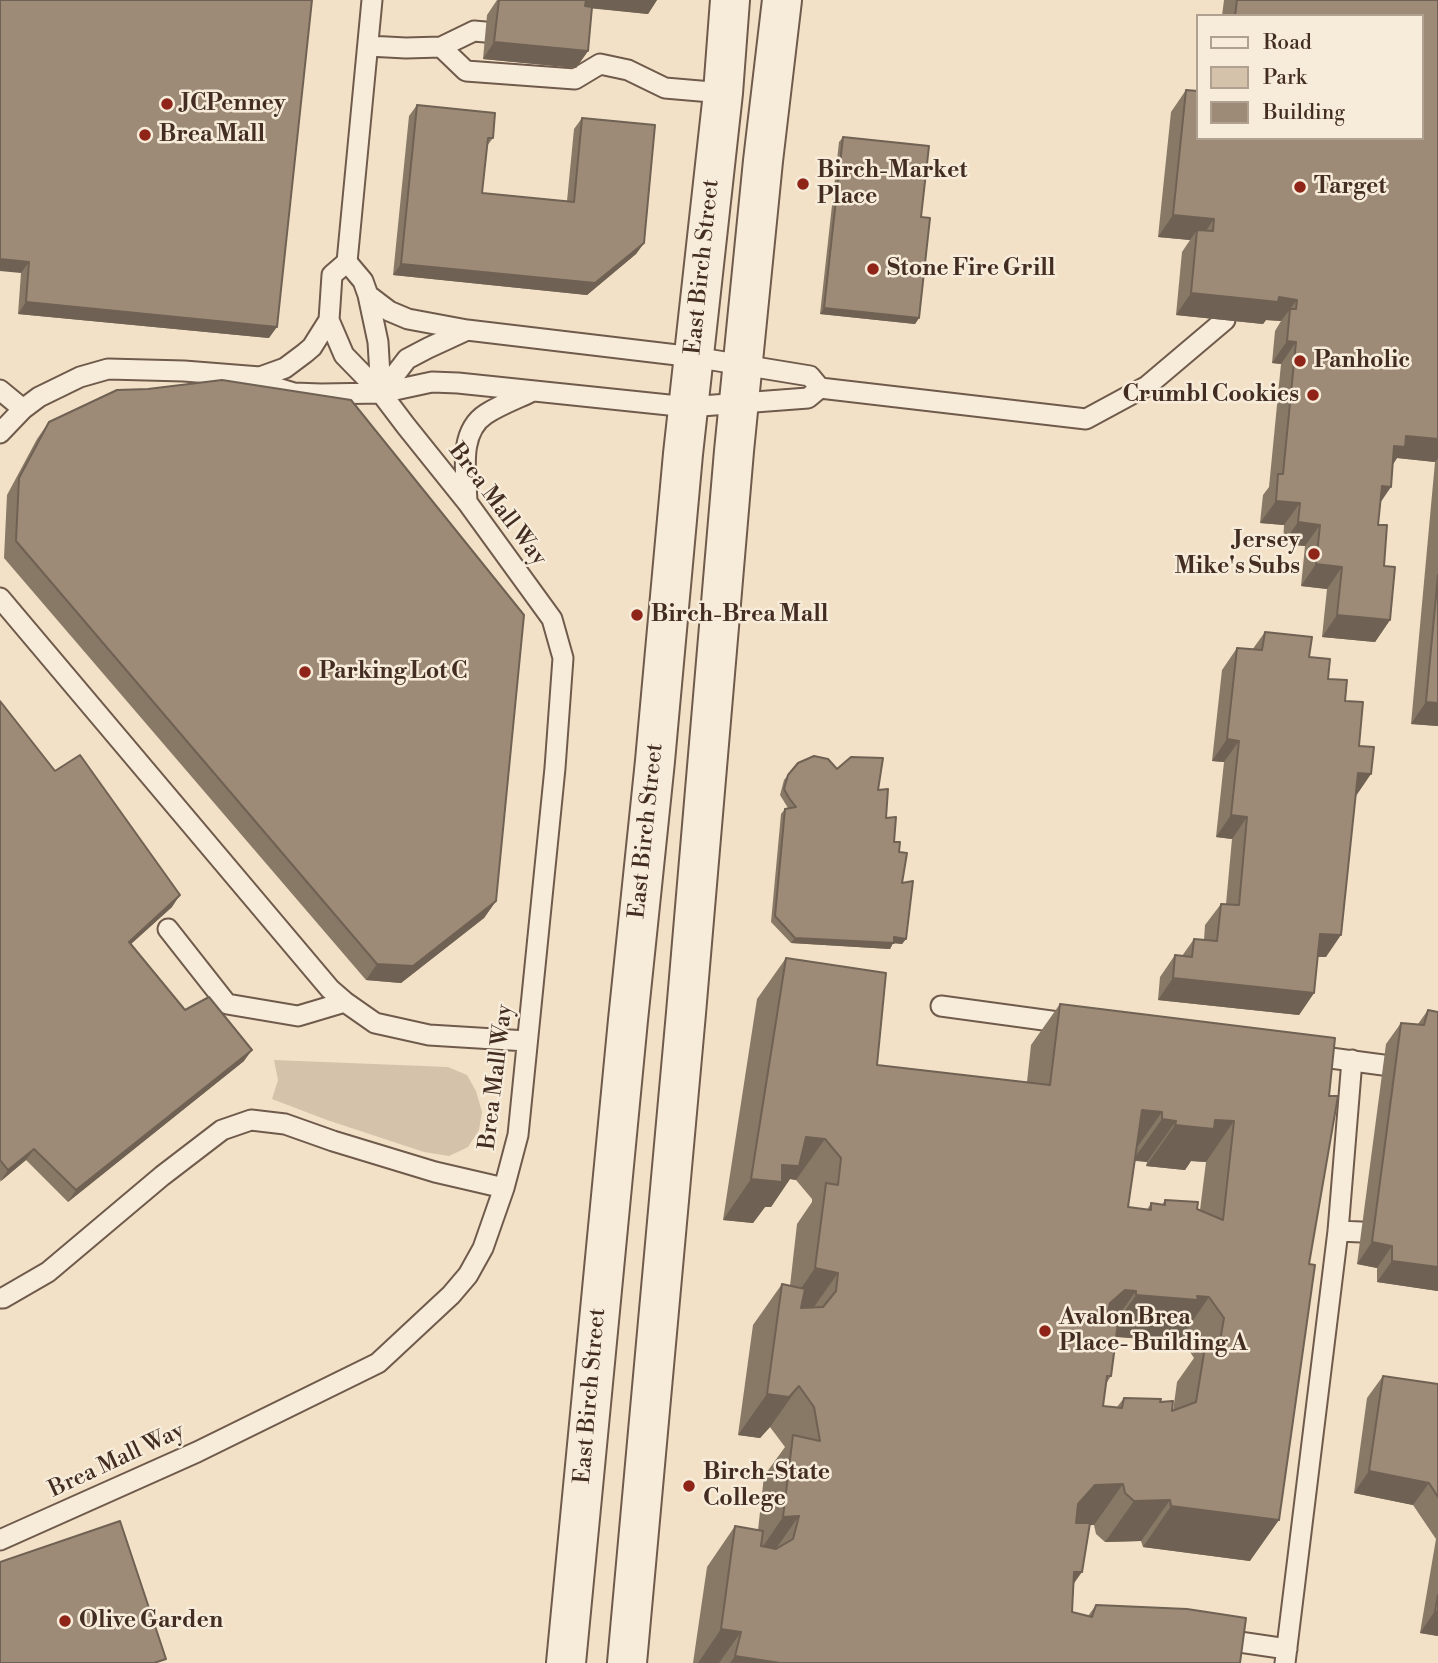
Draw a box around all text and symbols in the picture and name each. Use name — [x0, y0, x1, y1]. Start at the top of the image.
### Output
legend — [1196, 14, 1424, 140]
text: Road — [1263, 30, 1312, 56]
text: Park — [1263, 65, 1307, 91]
place label: JCPenney — [181, 90, 285, 118]
marker: JCPenney — [159, 96, 175, 112]
text: Building — [1263, 100, 1345, 126]
place label: Brea Mall — [159, 121, 265, 149]
marker: Brea Mall — [137, 127, 153, 143]
place label: Birch-Market Place — [817, 157, 967, 211]
place label: Target — [1314, 173, 1386, 201]
marker: Birch-Market Place — [795, 176, 811, 192]
street label: East Birch Street — [680, 178, 726, 356]
marker: Target — [1292, 179, 1308, 195]
place label: Stone Fire Grill — [887, 255, 1055, 283]
marker: Stone Fire Grill — [865, 261, 881, 277]
place label: Panholic — [1314, 347, 1410, 375]
marker: Panholic — [1292, 353, 1308, 369]
place label: Crumbl Cookies — [1122, 381, 1299, 409]
marker: Crumbl Cookies — [1305, 387, 1321, 403]
street label: Brea Mall Way — [442, 438, 552, 572]
place label: Jersey Mike's Subs — [1174, 527, 1300, 581]
marker: Jersey Mike's Subs — [1306, 546, 1322, 562]
place label: Birch-Brea Mall — [651, 601, 828, 629]
marker: Birch-Brea Mall — [629, 607, 645, 623]
place label: Parking Lot C — [319, 658, 467, 686]
marker: Parking Lot C — [297, 664, 313, 680]
street label: East Birch Street — [624, 742, 670, 920]
street label: Brea Mall Way — [474, 1003, 520, 1151]
place label: Avalon Brea Place- Building A — [1059, 1304, 1248, 1358]
street label: East Birch Street — [570, 1307, 612, 1485]
marker: Avalon Brea Place- Building A — [1037, 1323, 1053, 1339]
street label: Brea Mall Way — [45, 1418, 189, 1504]
place label: Birch-State College — [703, 1459, 830, 1513]
marker: Birch-State College — [681, 1478, 697, 1494]
place label: Olive Garden — [79, 1607, 223, 1635]
marker: Olive Garden — [57, 1613, 73, 1629]

